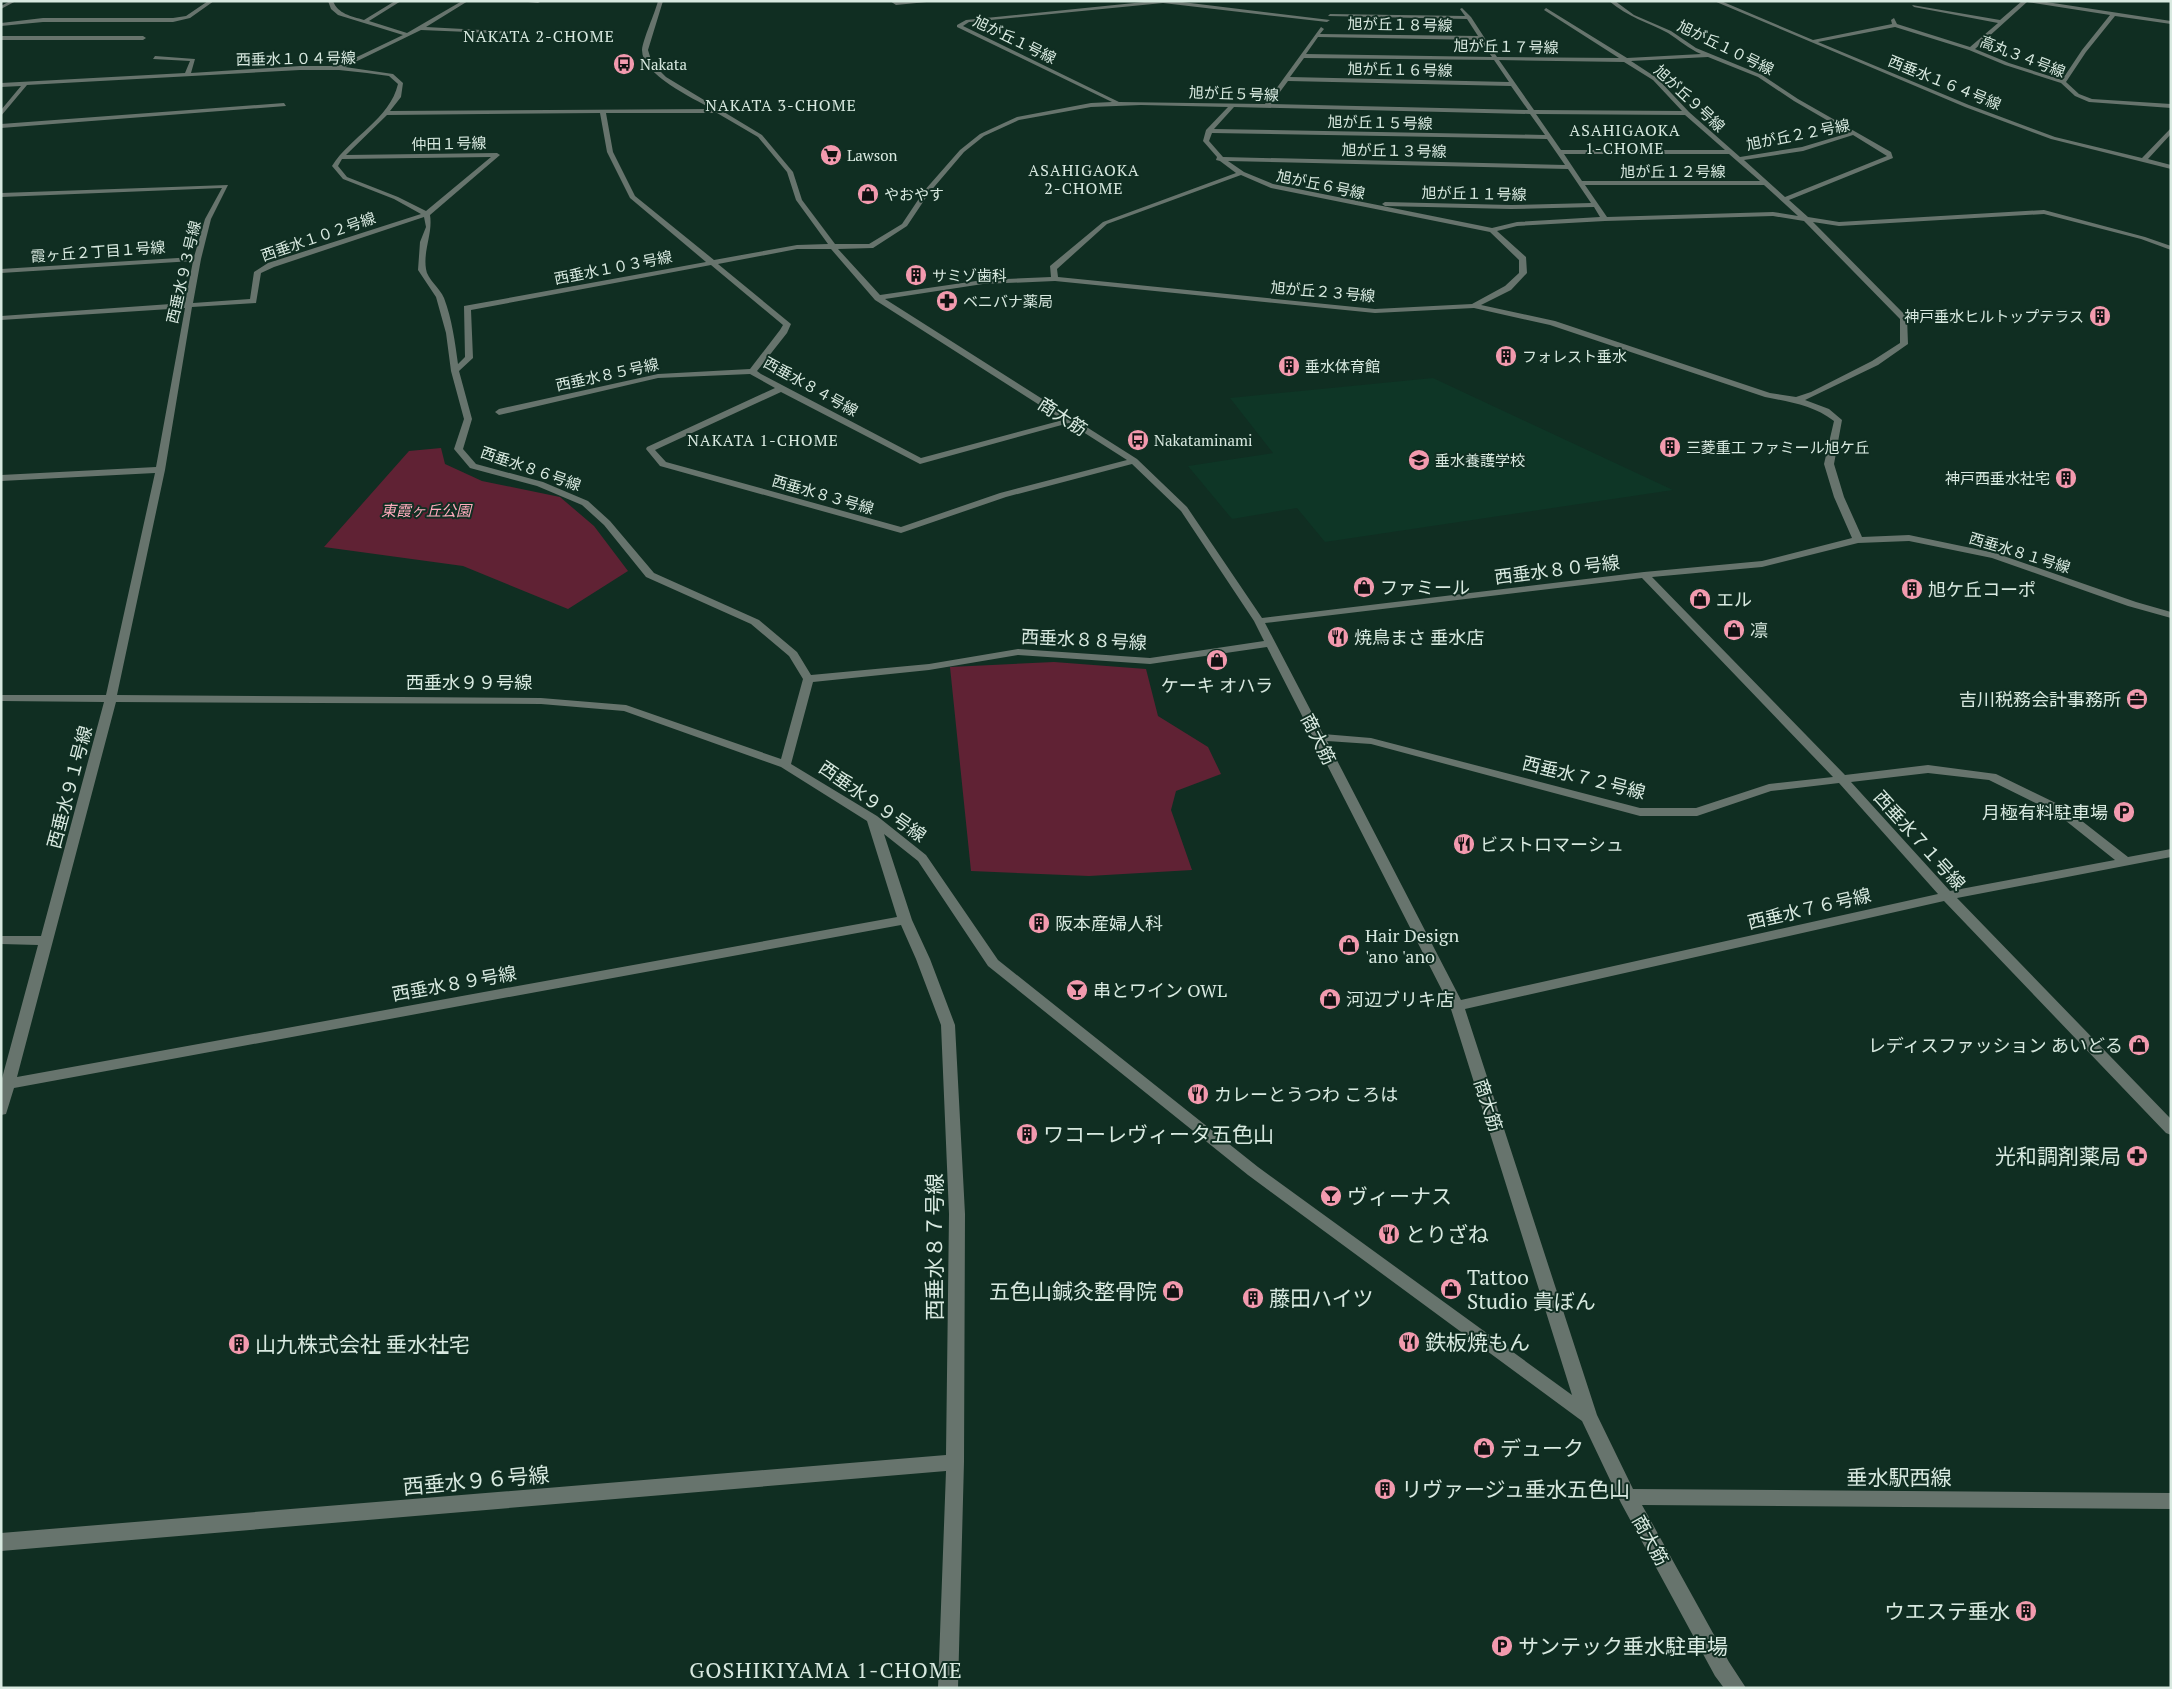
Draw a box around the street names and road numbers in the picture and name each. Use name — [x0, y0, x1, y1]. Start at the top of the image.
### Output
street label: 旭が丘１号線 — [970, 10, 1060, 68]
street label: 旭が丘１８号線 — [1347, 13, 1453, 35]
street label: 旭が丘１０号線 — [1674, 15, 1778, 79]
street label: 高丸３４号線 — [1977, 31, 2069, 81]
street label: 旭が丘１７号線 — [1453, 35, 1559, 57]
street label: 西垂水１０４号線 — [236, 47, 356, 69]
street label: 西垂水１６４号線 — [1886, 50, 2004, 114]
street label: 旭が丘１６号線 — [1347, 58, 1453, 80]
street label: 旭が丘９号線 — [1650, 60, 1730, 136]
street label: 旭が丘５号線 — [1189, 81, 1279, 105]
street label: 旭が丘１５号線 — [1327, 111, 1433, 133]
street label: 旭が丘２２号線 — [1745, 114, 1851, 154]
street label: 仲田１号線 — [411, 132, 487, 154]
street label: 旭が丘１３号線 — [1341, 139, 1447, 161]
street label: 旭が丘１２号線 — [1620, 161, 1726, 181]
street label: 旭が丘６号線 — [1275, 165, 1367, 203]
street label: 旭が丘１１号線 — [1421, 182, 1527, 204]
street label: 西垂水１０２号線 — [258, 207, 378, 265]
street label: 西垂水９３号線 — [161, 219, 205, 325]
street label: 霞ヶ丘２丁目１号線 — [30, 236, 166, 266]
street label: 西垂水１０３号線 — [552, 246, 674, 288]
street label: 旭が丘２３号線 — [1270, 276, 1376, 306]
street label: 西垂水８４号線 — [760, 352, 862, 420]
street label: 西垂水８５号線 — [554, 353, 660, 395]
street label: 商大筋 — [1034, 391, 1092, 441]
street label: 西垂水８６号線 — [478, 441, 584, 495]
street label: 西垂水８３号線 — [770, 470, 876, 518]
street label: 西垂水８１号線 — [1967, 527, 2073, 577]
street label: 西垂水８０号線 — [1493, 549, 1621, 589]
street label: 西垂水８８号線 — [1020, 624, 1148, 654]
street label: 西垂水９９号線 — [406, 670, 532, 694]
street label: 商大筋 — [1296, 709, 1342, 769]
street label: 西垂水９１号線 — [41, 723, 97, 851]
street label: 西垂水７２号線 — [1520, 750, 1648, 804]
street label: 西垂水９９号線 — [815, 755, 931, 847]
street label: 西垂水７１号線 — [1869, 785, 1971, 895]
street label: 西垂水７６号線 — [1745, 882, 1873, 934]
street label: 西垂水８９号線 — [390, 960, 518, 1006]
street label: 商大筋 — [1469, 1076, 1509, 1134]
street label: 西垂水８７号線 — [920, 1174, 948, 1321]
street label: 西垂水９６号線 — [402, 1460, 550, 1500]
street label: 垂水駅西線 — [1847, 1463, 1952, 1491]
street label: 商大筋 — [1627, 1511, 1675, 1569]

